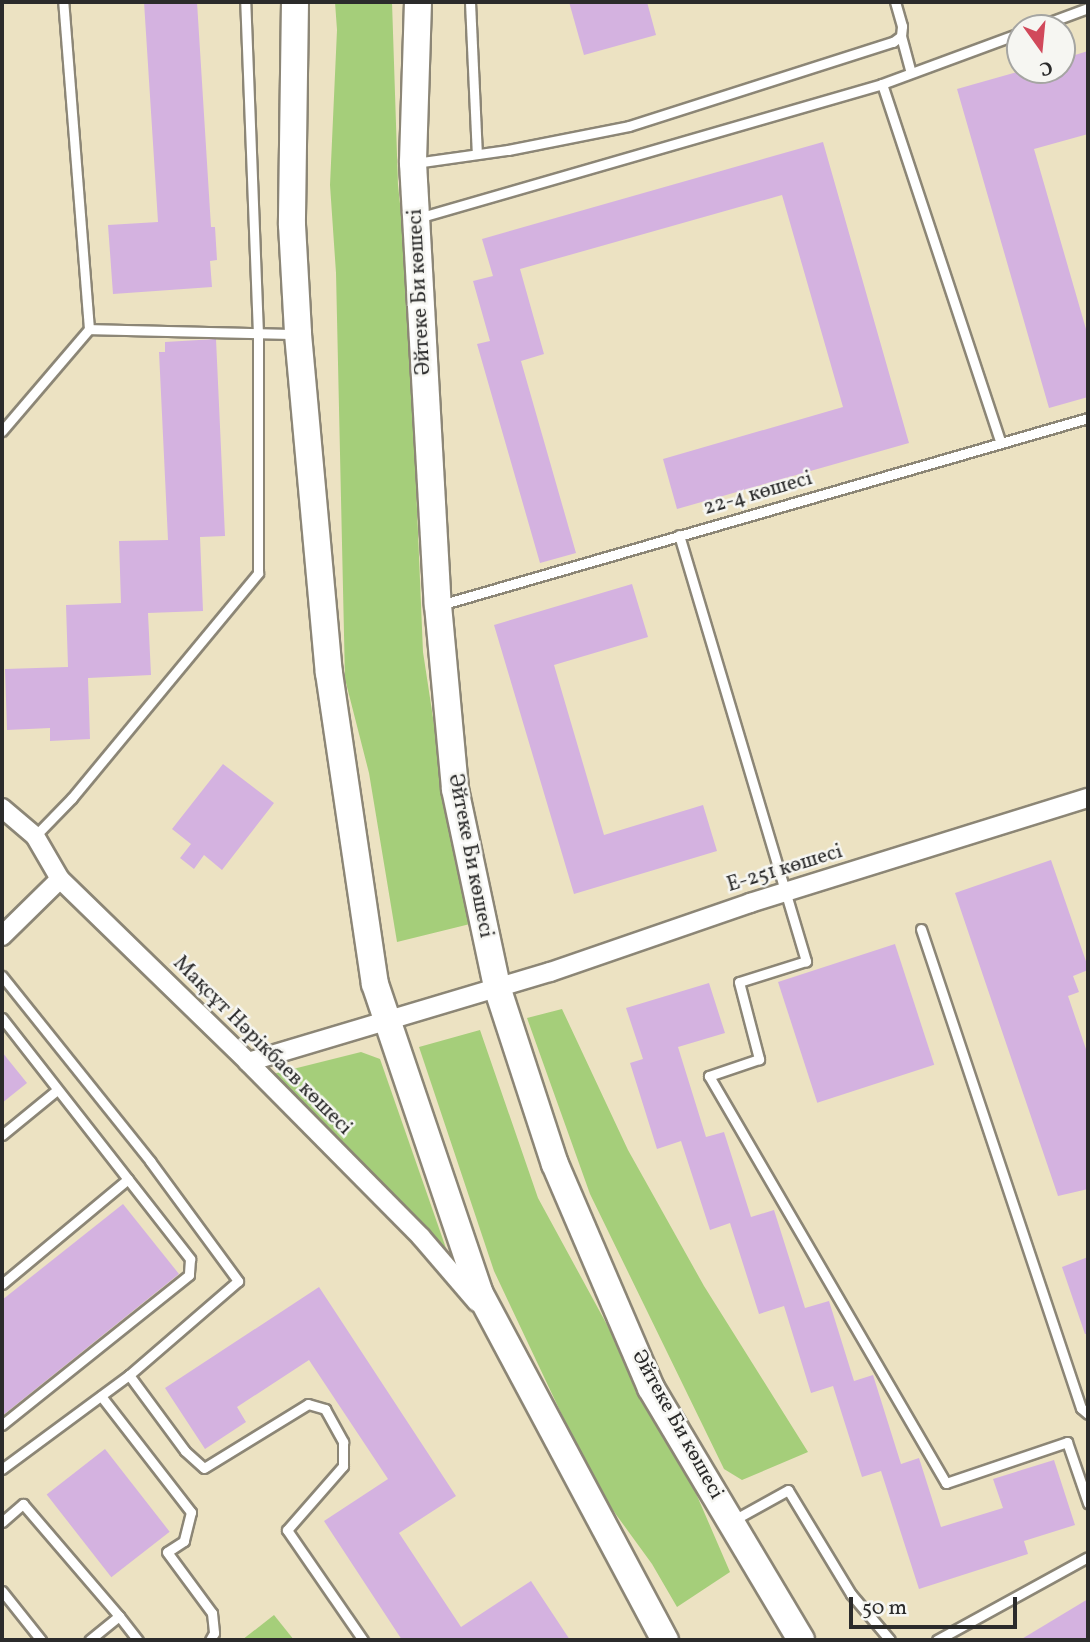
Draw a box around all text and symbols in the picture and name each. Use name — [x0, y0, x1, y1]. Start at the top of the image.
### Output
north arrow — [1006, 14, 1076, 84]
text: С — [1037, 53, 1055, 81]
street label: Әйтеке Би көшесі — [403, 208, 437, 376]
street label: 22-4 көшесі — [701, 466, 815, 522]
street label: Әйтеке Би көшесі — [442, 772, 498, 940]
street label: Е-251 көшесі — [724, 839, 846, 899]
street label: Мақсұт Нәрікбаев көшесі — [167, 951, 357, 1141]
street label: Әйтеке Би көшесі — [626, 1346, 728, 1504]
scale bar — [852, 1582, 1020, 1626]
text: 50 m — [862, 1594, 907, 1623]

